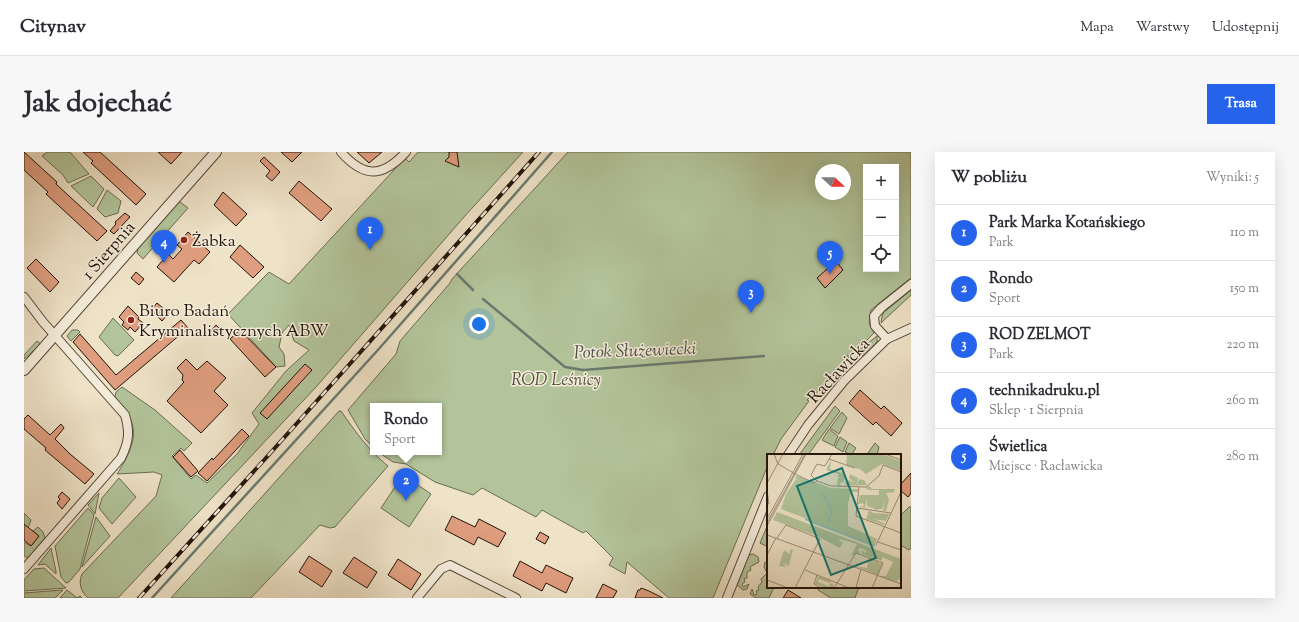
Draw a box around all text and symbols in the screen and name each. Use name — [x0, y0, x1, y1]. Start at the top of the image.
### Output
text: Citynav — [20, 14, 86, 41]
text: Mapa — [1080, 18, 1114, 38]
text: Warstwy — [1136, 18, 1190, 38]
text: Udostępnij — [1212, 18, 1279, 38]
text: Jak dojechać — [24, 84, 172, 124]
button: Trasa — [1207, 84, 1275, 124]
north arrow — [815, 164, 851, 200]
map controls — [863, 164, 899, 272]
button: + — [863, 164, 899, 200]
text: W pobliżu — [951, 166, 1027, 190]
text: Wyniki: 5 — [1206, 169, 1259, 187]
button: − — [863, 200, 899, 236]
text: Park Marka Kotańskiego — [989, 213, 1145, 234]
street label: 1 Sierpnia — [77, 217, 142, 286]
pin: 1 — [357, 217, 383, 250]
text: 1 — [962, 224, 966, 242]
text: 110 m — [1230, 224, 1259, 242]
pin: 4 — [151, 230, 177, 263]
place label: Żabka — [192, 230, 236, 254]
text: Park — [989, 234, 1014, 252]
marker: Żabka — [179, 235, 189, 245]
button: locate — [863, 236, 899, 272]
pin: 5 — [817, 241, 843, 274]
text: Rondo — [989, 269, 1033, 290]
pin: 3 — [738, 280, 764, 313]
text: 2 — [961, 280, 967, 298]
text: 150 m — [1230, 280, 1259, 298]
text: Sport — [989, 290, 1020, 308]
place label: Biuro Badań Kryminalistycznych ABW — [139, 300, 329, 344]
your location — [469, 314, 489, 334]
marker: Biuro Badań Kryminalistycznych ABW — [126, 315, 136, 325]
text: ROD ZELMOT — [989, 325, 1091, 346]
street label: Racławicka — [803, 333, 876, 410]
text: 3 — [961, 336, 967, 354]
text: 220 m — [1226, 336, 1259, 354]
water label: Potok Służewiecki — [574, 337, 697, 367]
text: Park — [989, 346, 1014, 364]
park label: ROD Leśnicy — [511, 369, 601, 393]
text: technikadruku.pl — [989, 381, 1100, 402]
text: 4 — [961, 392, 967, 410]
text: 260 m — [1226, 392, 1259, 410]
text: Sklep · 1 Sierpnia — [989, 402, 1083, 420]
popup — [370, 403, 442, 455]
text: Rondo — [384, 410, 428, 431]
text: Sport — [384, 431, 416, 449]
text: Świetlica — [989, 437, 1047, 458]
text: 5 — [962, 448, 966, 466]
text: 280 m — [1226, 448, 1259, 466]
inset map — [767, 454, 901, 588]
text: Miejsce · Racławicka — [989, 458, 1103, 476]
pin: 2 — [393, 468, 419, 501]

